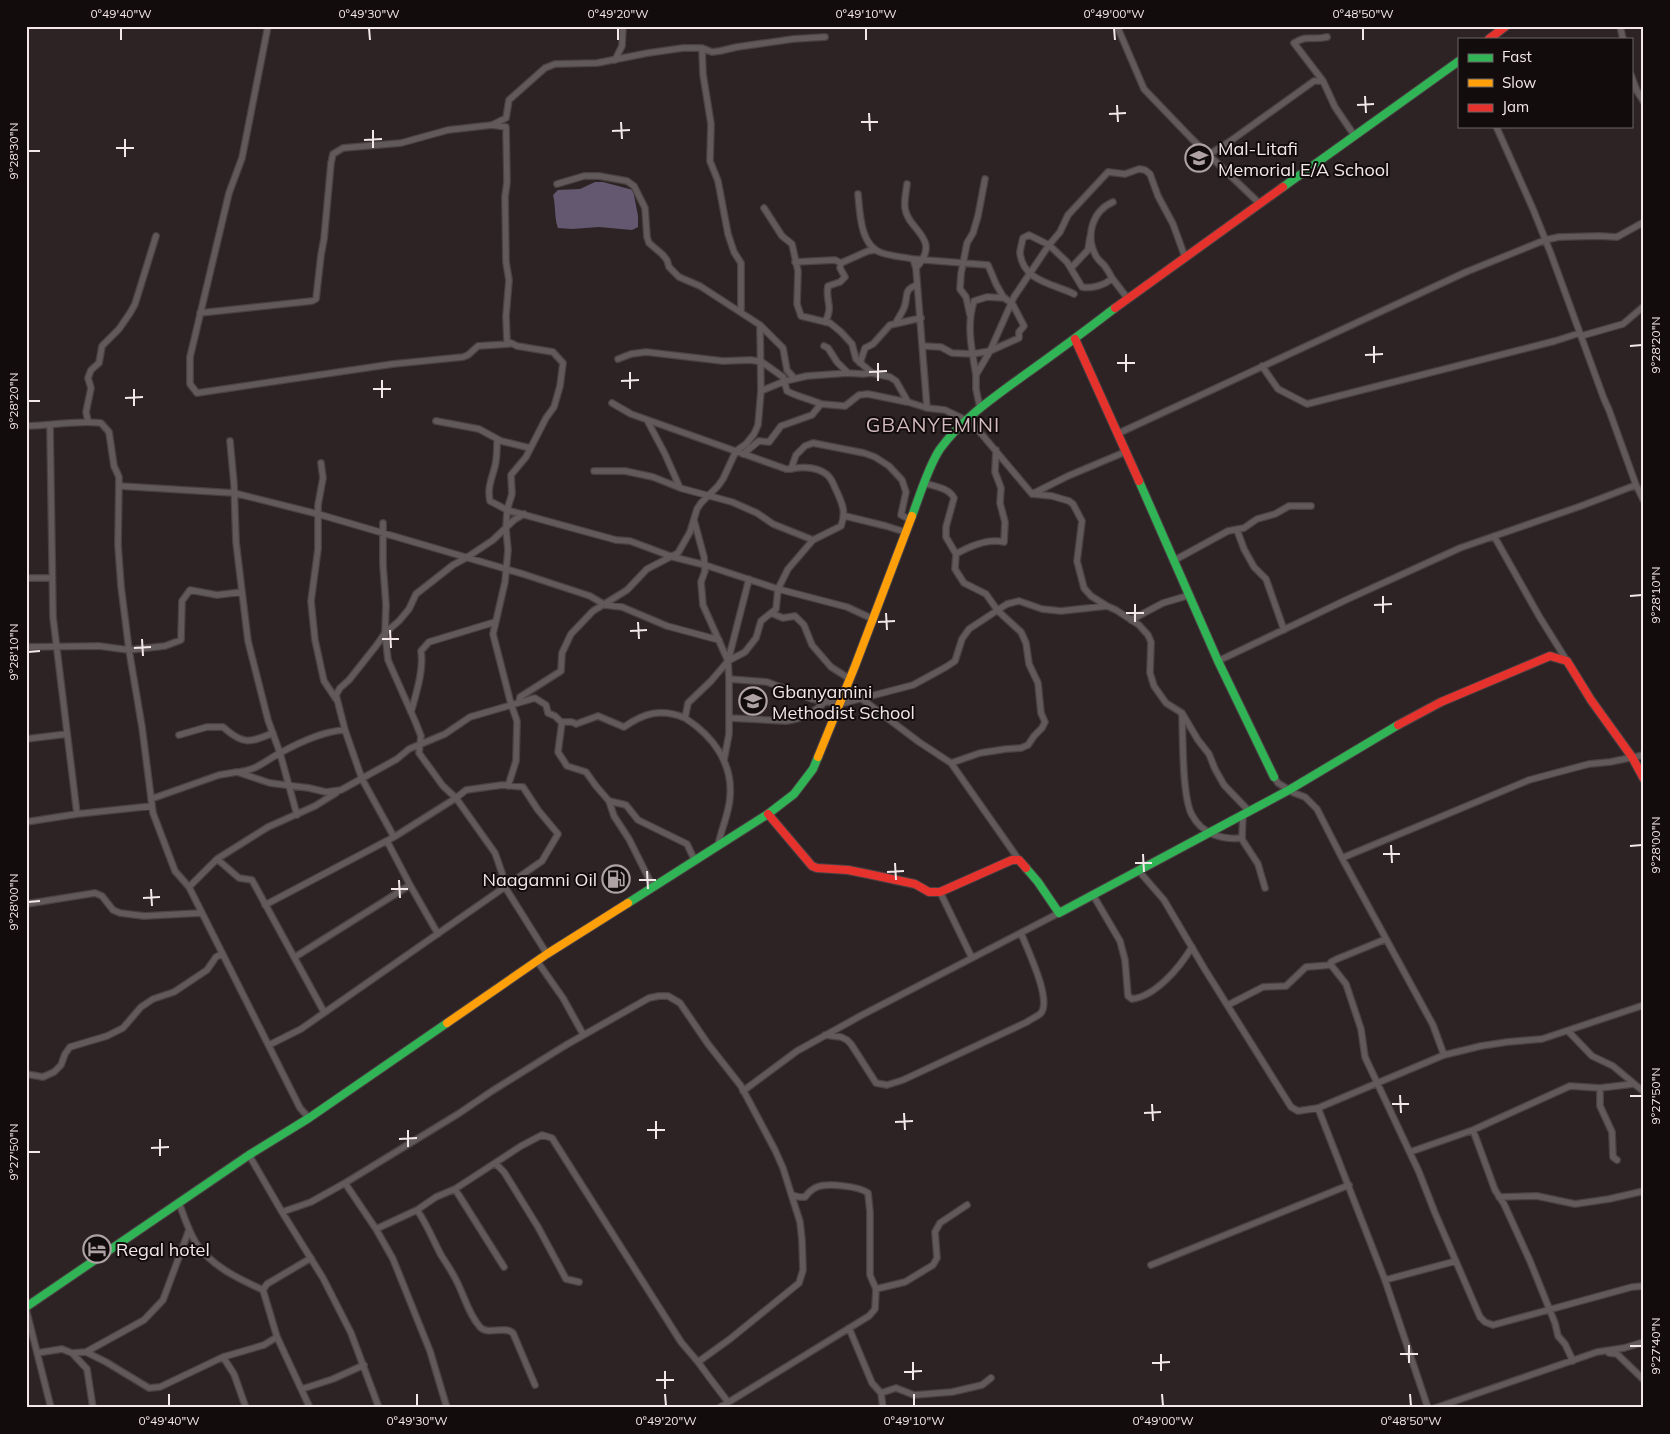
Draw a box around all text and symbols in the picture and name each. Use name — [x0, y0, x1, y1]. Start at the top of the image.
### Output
text: 0°49'40"W — [90, 6, 152, 21]
text: 0°49'30"W — [338, 6, 400, 21]
text: 0°49'20"W — [587, 6, 649, 21]
text: 0°49'10"W — [835, 6, 897, 21]
text: 0°49'00"W — [1083, 6, 1145, 21]
text: 0°48'50"W — [1332, 6, 1394, 21]
legend — [1458, 38, 1632, 128]
text: Fast — [1502, 47, 1532, 66]
text: Slow — [1502, 73, 1536, 92]
text: Jam — [1502, 97, 1529, 116]
text: 9°28'30"N — [6, 123, 21, 179]
place label: Mal-Litafi Memorial E/A School — [1218, 137, 1389, 181]
school or university icon: Mal-Litafi Memorial E/A School — [1184, 143, 1214, 173]
text: 9°28'20"N — [1648, 317, 1663, 373]
text: 9°28'20"N — [6, 373, 21, 429]
district label: GBANYEMINI — [866, 412, 1000, 437]
text: 9°28'10"N — [1648, 567, 1663, 623]
text: 9°28'10"N — [6, 624, 21, 680]
place label: Gbanyamini Methodist School — [772, 680, 915, 724]
school or university icon: Gbanyamini Methodist School — [738, 686, 768, 716]
text: 9°28'00"N — [1648, 817, 1663, 873]
fuel station icon: Naagamni Oil — [601, 864, 631, 894]
place label: Naagamni Oil — [483, 868, 597, 891]
text: 9°28'00"N — [6, 874, 21, 930]
text: 9°27'50"N — [1648, 1068, 1663, 1124]
text: 9°27'50"N — [6, 1124, 21, 1180]
hotel icon: Regal hotel — [82, 1234, 112, 1264]
place label: Regal hotel — [116, 1238, 210, 1261]
text: 9°27'40"N — [1648, 1318, 1663, 1374]
text: 0°49'40"W — [138, 1413, 200, 1428]
text: 0°49'30"W — [386, 1413, 448, 1428]
text: 0°49'20"W — [635, 1413, 697, 1428]
text: 0°49'10"W — [883, 1413, 945, 1428]
text: 0°49'00"W — [1132, 1413, 1194, 1428]
text: 0°48'50"W — [1380, 1413, 1442, 1428]

